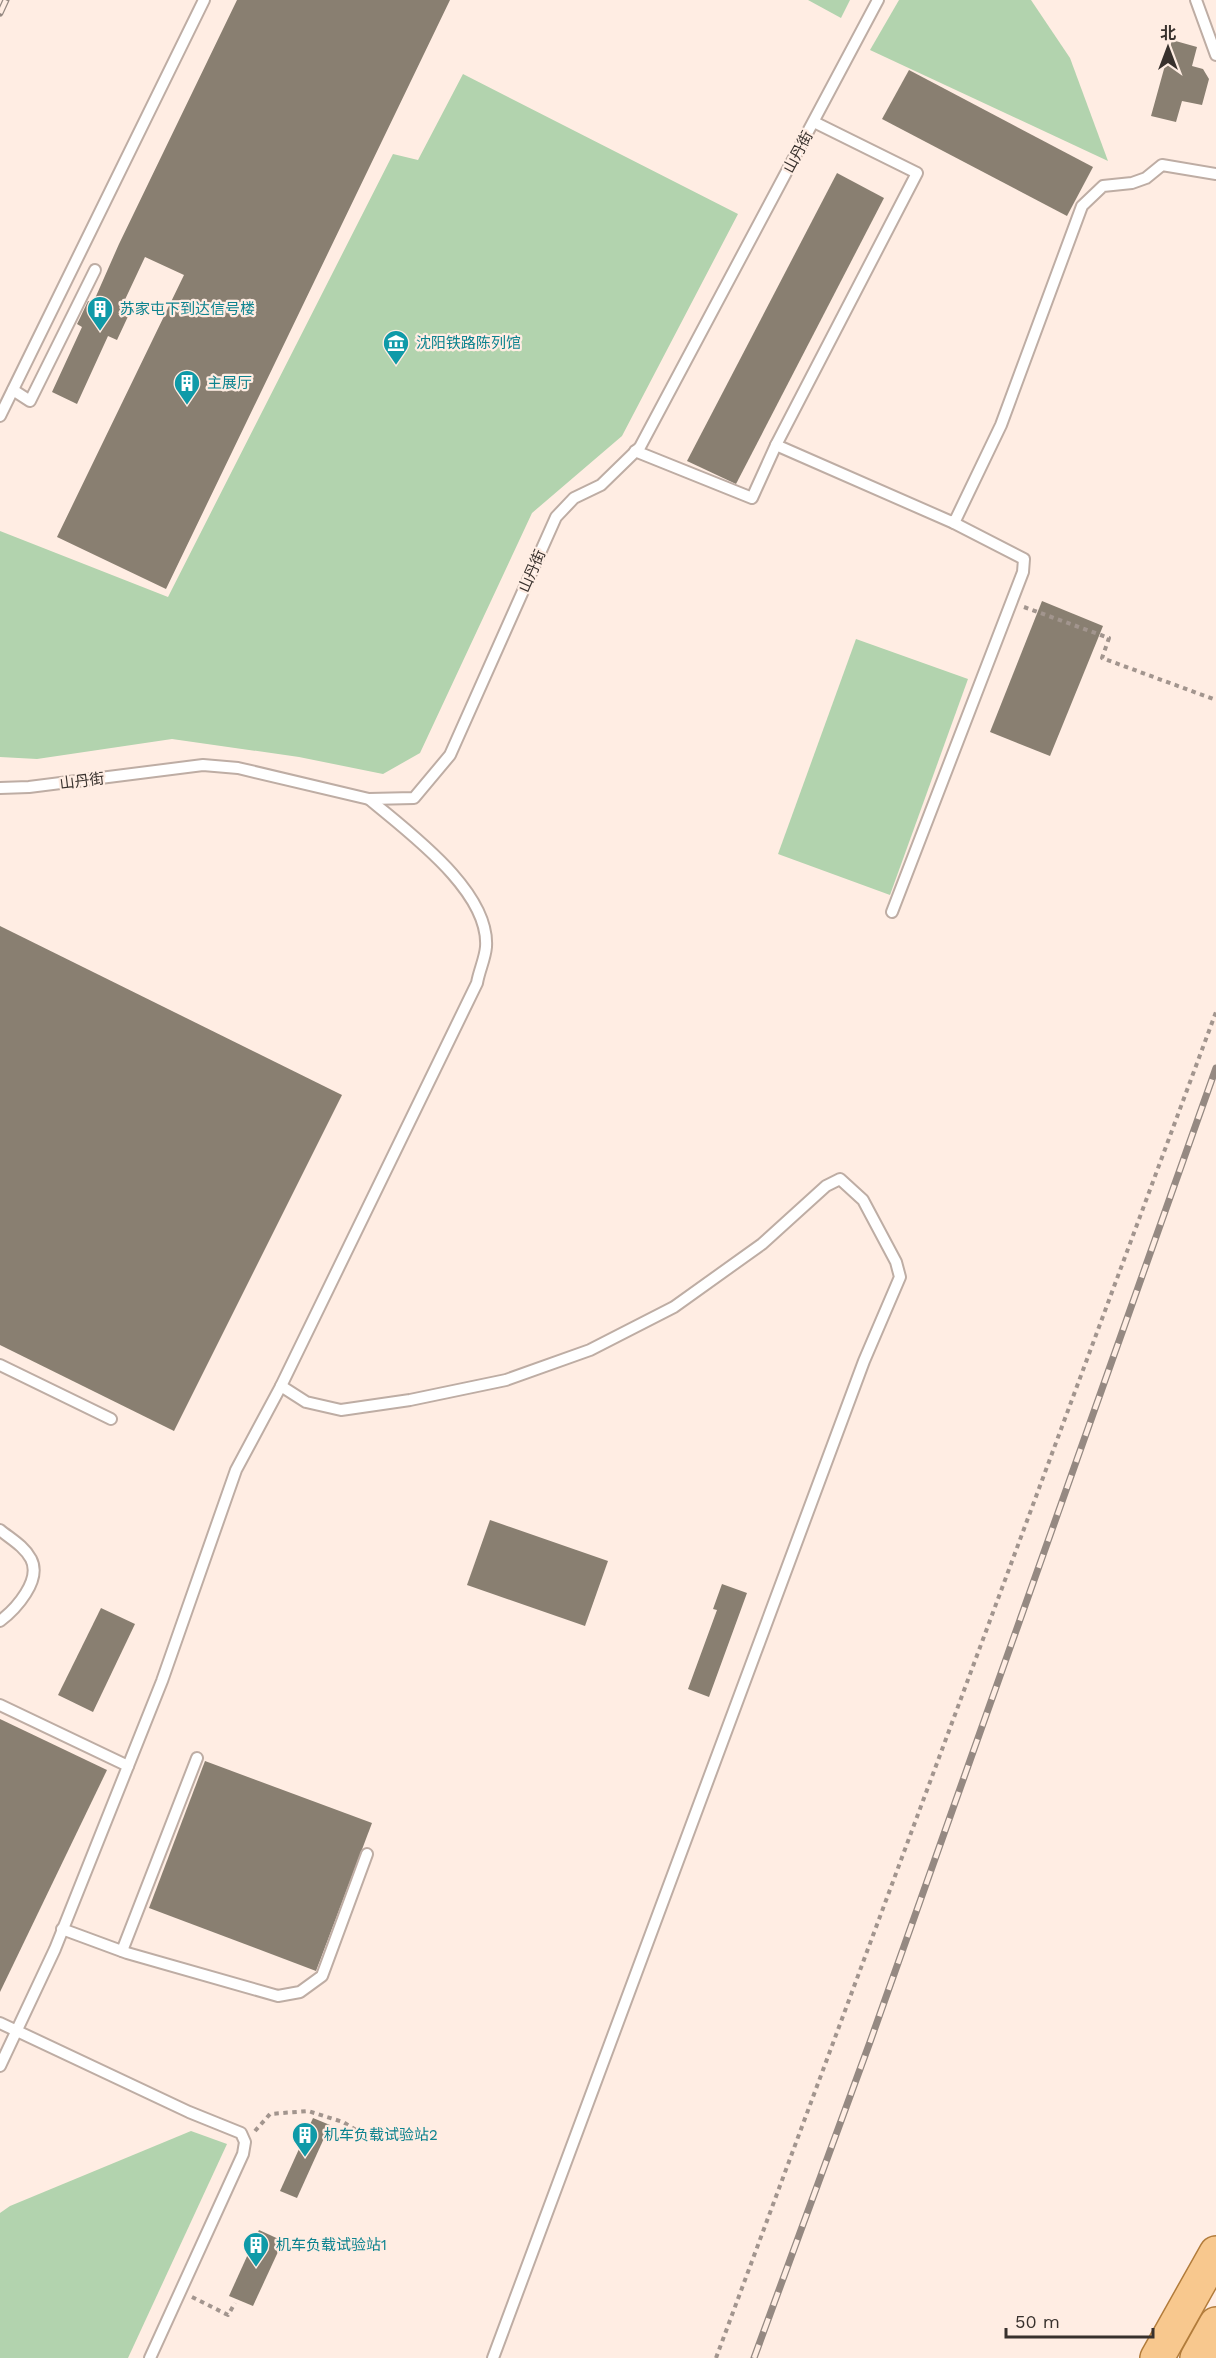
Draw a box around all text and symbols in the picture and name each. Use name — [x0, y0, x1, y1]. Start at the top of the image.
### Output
north arrow — [1138, 18, 1198, 78]
text: 北 — [1160, 24, 1176, 43]
street label: 山丹街 — [779, 128, 817, 176]
building icon: 苏家屯下到达信号楼 — [85, 294, 115, 332]
place label: 苏家屯下到达信号楼 — [120, 300, 255, 318]
museum icon: 沈阳铁路陈列馆 — [381, 328, 411, 366]
place label: 沈阳铁路陈列馆 — [416, 334, 521, 352]
building icon: 主展厅 — [172, 368, 202, 406]
place label: 主展厅 — [207, 374, 252, 392]
street label: 山丹街 — [515, 547, 549, 595]
street label: 山丹街 — [59, 769, 105, 793]
building icon: 机车负载试验站2 — [290, 2120, 320, 2158]
place label: 机车负载试验站2 — [324, 2126, 438, 2144]
building icon: 机车负载试验站1 — [241, 2230, 271, 2268]
place label: 机车负载试验站1 — [276, 2236, 387, 2254]
scale bar — [1006, 2301, 1153, 2339]
text: 50 m — [1015, 2311, 1060, 2332]

